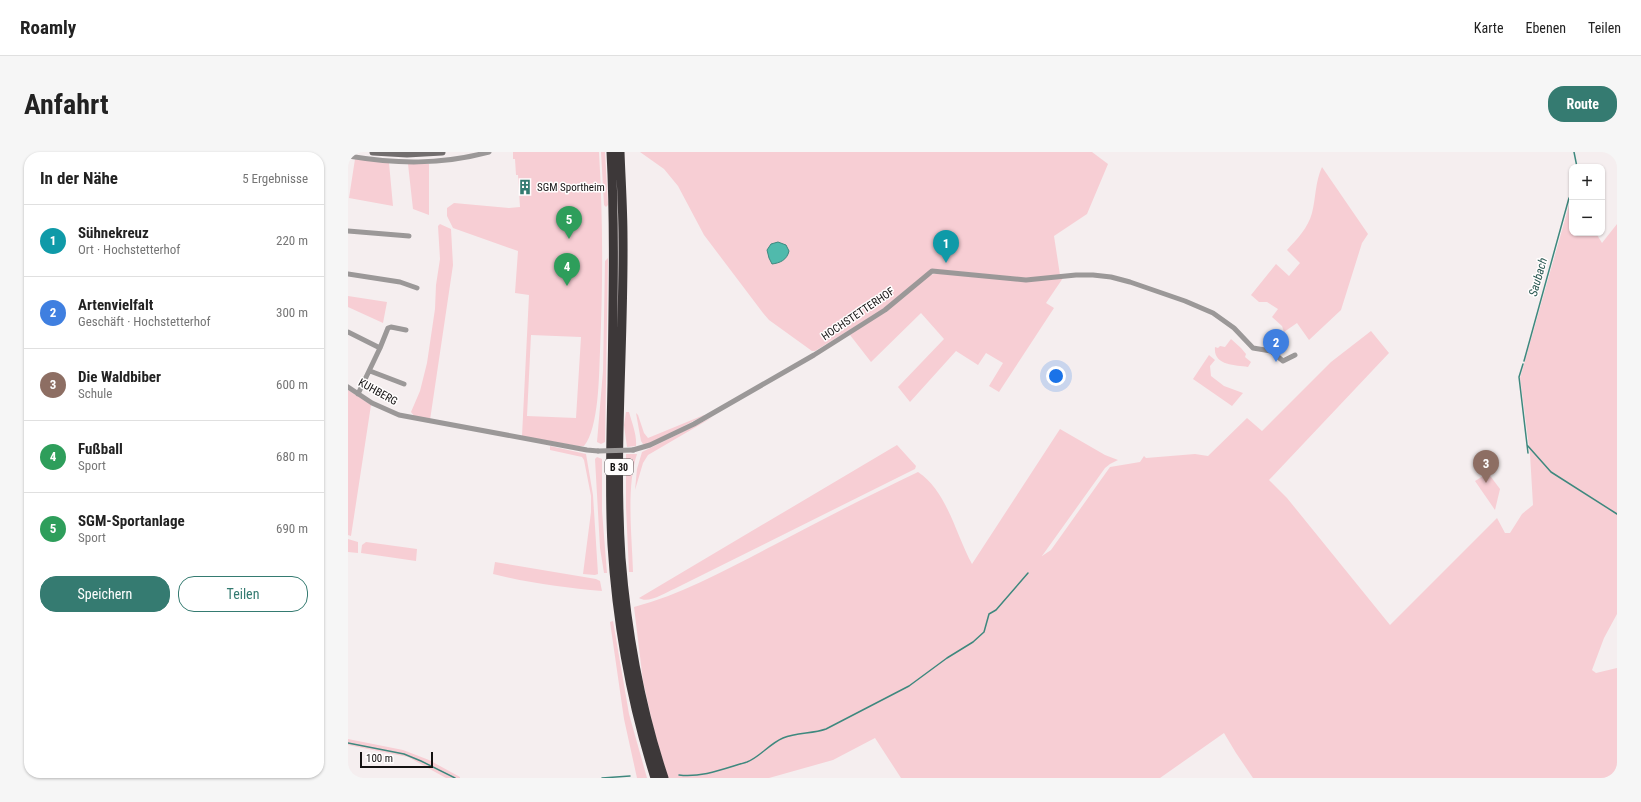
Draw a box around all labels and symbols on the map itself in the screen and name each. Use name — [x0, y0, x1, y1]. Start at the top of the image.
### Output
building icon: SGM Sportheim — [516, 178, 534, 196]
place label: SGM Sportheim — [537, 181, 605, 194]
pin: 5 — [556, 206, 582, 239]
pin: 1 — [933, 230, 959, 263]
pin: 4 — [554, 253, 580, 286]
water label: Saubach — [1526, 256, 1550, 298]
street label: HOCHSTETTERHOF — [819, 285, 897, 343]
pin: 2 — [1263, 329, 1289, 362]
your location — [1046, 366, 1066, 386]
street label: KUHBERG — [356, 376, 400, 408]
pin: 3 — [1473, 450, 1499, 483]
road number: B 30 — [605, 459, 633, 475]
scale bar — [360, 750, 433, 769]

